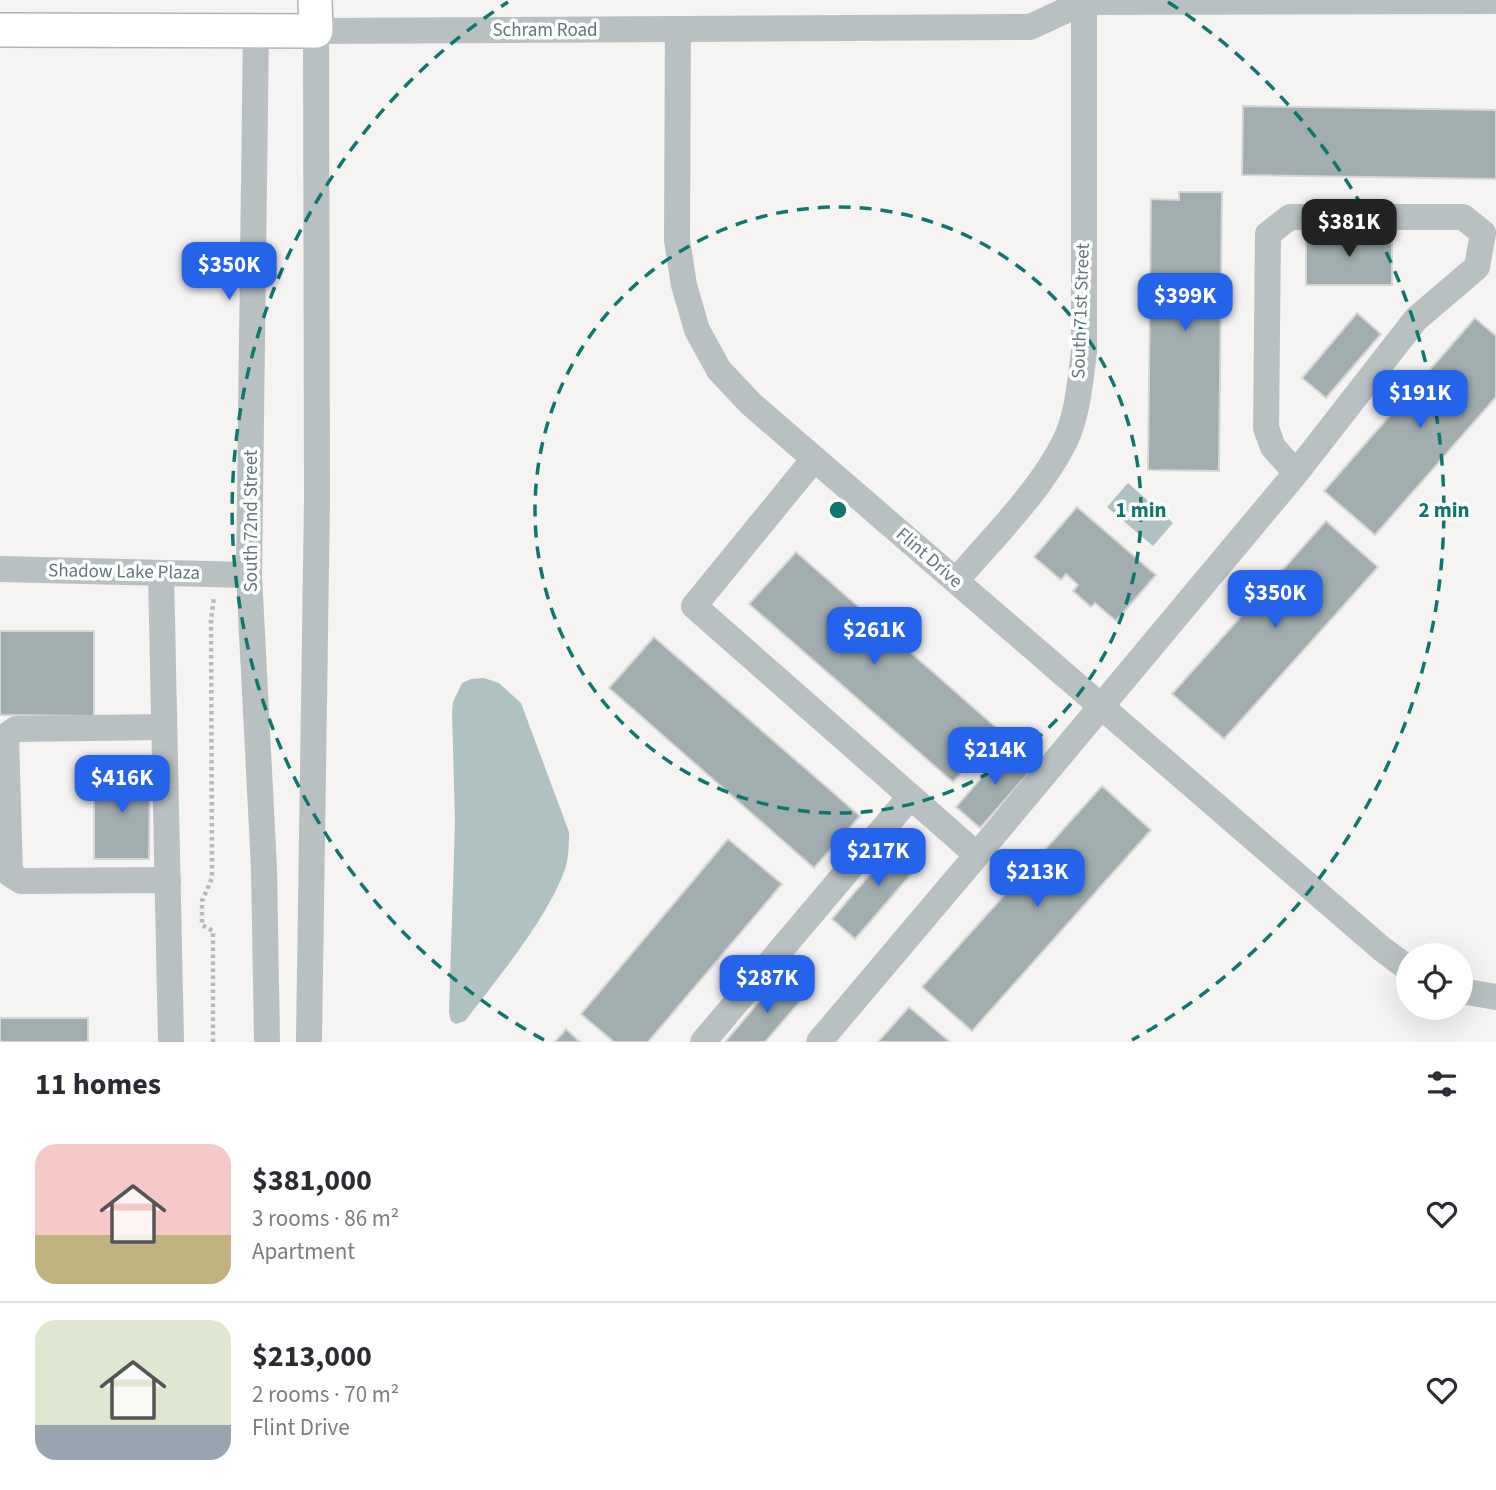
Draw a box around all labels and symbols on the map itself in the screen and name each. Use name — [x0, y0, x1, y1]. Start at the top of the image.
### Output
street label: Schram Road — [492, 17, 598, 44]
pin: $381K — [1300, 200, 1398, 259]
street label: South 71st Street — [1065, 242, 1097, 379]
pin: $350K — [180, 243, 278, 302]
pin: $399K — [1136, 274, 1234, 333]
pin: $191K — [1371, 370, 1469, 430]
street label: South 72nd Street — [238, 449, 265, 592]
text: 1 min — [1115, 495, 1167, 525]
text: 2 min — [1418, 495, 1470, 525]
centre of rings — [826, 498, 850, 522]
street label: Flint Drive — [890, 521, 968, 595]
street label: Shadow Lake Plaza — [48, 557, 200, 587]
pin: $350K — [1226, 570, 1324, 630]
pin: $261K — [825, 608, 923, 667]
pin: $214K — [946, 728, 1044, 787]
pin: $416K — [73, 756, 171, 815]
pin: $217K — [829, 828, 927, 888]
pin: $213K — [988, 850, 1086, 909]
pin: $287K — [718, 956, 816, 1015]

